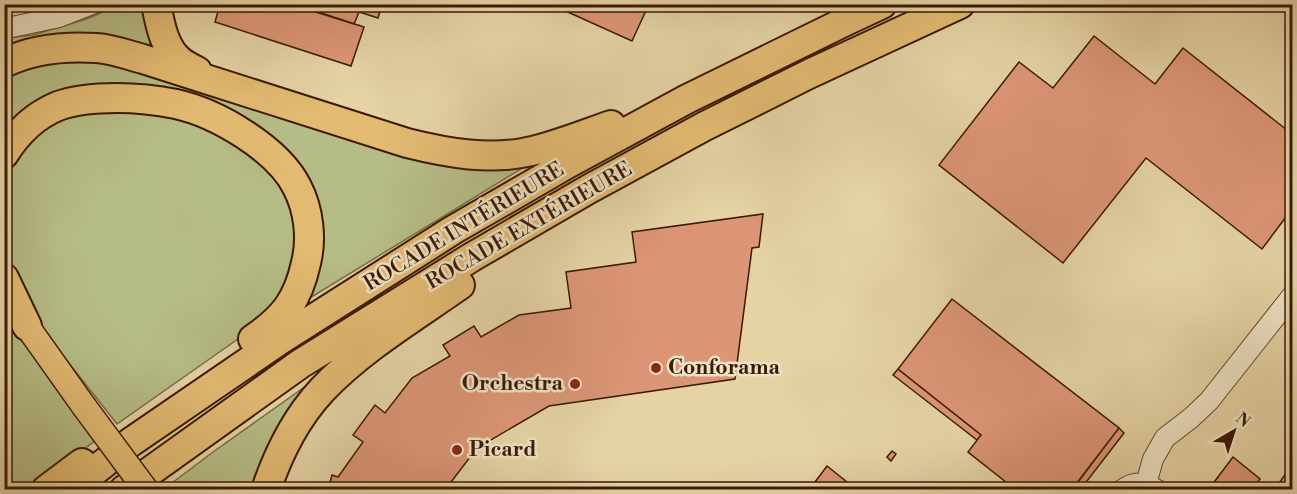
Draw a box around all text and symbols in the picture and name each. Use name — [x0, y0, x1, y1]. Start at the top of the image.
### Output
street label: ROCADE INTÉRIEURE — [358, 155, 569, 297]
street label: ROCADE EXTÉRIEURE — [420, 155, 637, 296]
place label: Conforama — [668, 355, 781, 381]
marker: Conforama — [649, 361, 663, 375]
place label: Orchestra — [462, 371, 564, 397]
marker: Orchestra — [568, 377, 582, 391]
north arrow — [1204, 401, 1264, 461]
text: N — [1232, 408, 1254, 432]
place label: Picard — [469, 437, 536, 463]
marker: Picard — [450, 443, 464, 457]

